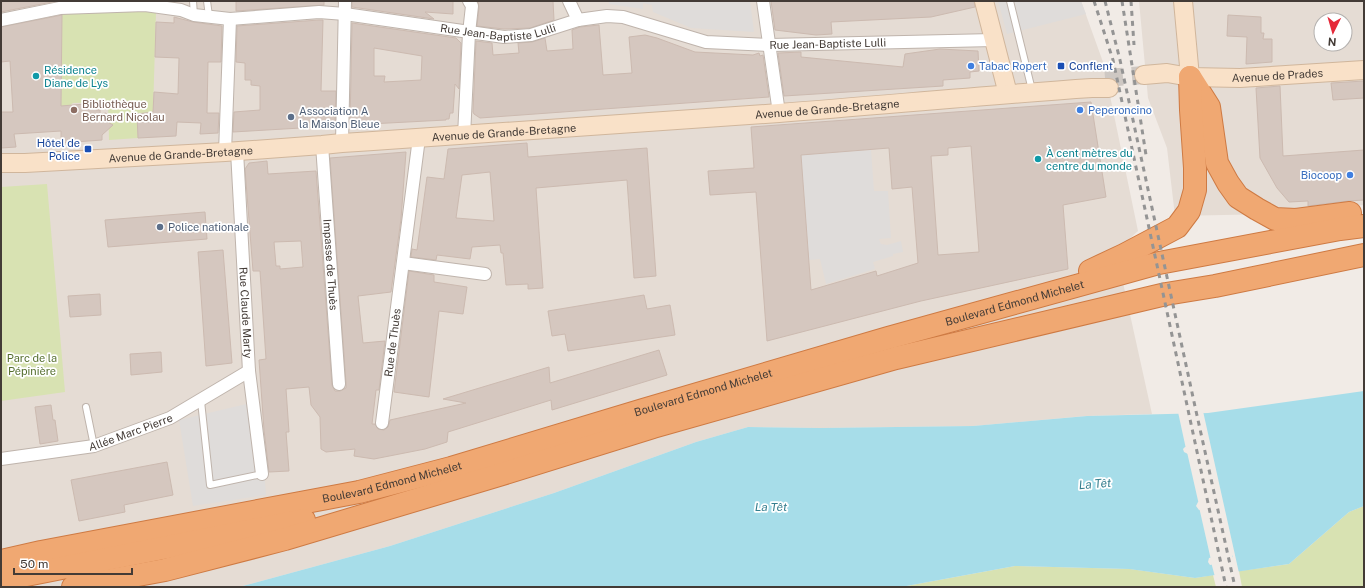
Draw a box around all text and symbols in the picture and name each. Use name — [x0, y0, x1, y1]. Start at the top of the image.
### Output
north arrow — [1313, 12, 1353, 52]
street label: Rue Jean-Baptiste Lulli — [440, 21, 557, 43]
street label: Rue Jean-Baptiste Lulli — [769, 36, 886, 51]
text: N — [1327, 36, 1337, 48]
place label: Tabac Ropert — [979, 60, 1047, 72]
place label: Conflent — [1069, 60, 1113, 72]
marker: Tabac Ropert — [966, 61, 976, 71]
marker: Conflent — [1056, 61, 1066, 71]
place label: Résidence Diane de Lys — [44, 64, 109, 89]
street label: Avenue de Prades — [1232, 67, 1324, 84]
marker: Résidence Diane de Lys — [31, 71, 41, 81]
street label: Avenue de Grande-Bretagne — [755, 97, 900, 121]
place label: Bibliothèque Bernard Nicolau — [82, 98, 165, 123]
place label: Peperoncino — [1088, 104, 1152, 116]
marker: Bibliothèque Bernard Nicolau — [69, 105, 79, 115]
place label: Association A la Maison Bleue — [299, 105, 380, 130]
marker: Peperoncino — [1075, 105, 1085, 115]
marker: Association A la Maison Bleue — [286, 112, 296, 122]
street label: Avenue de Grande-Bretagne — [431, 122, 577, 143]
place label: Hôtel de Police — [37, 137, 80, 162]
marker: Hôtel de Police — [83, 144, 93, 154]
street label: Avenue de Grande-Bretagne — [108, 144, 253, 164]
place label: À cent mètres du centre du monde — [1046, 146, 1133, 172]
marker: À cent mètres du centre du monde — [1033, 154, 1043, 164]
place label: Biocoop — [1301, 169, 1342, 181]
marker: Biocoop — [1345, 170, 1355, 180]
street label: Impasse de Thuès — [321, 219, 340, 311]
place label: Police nationale — [168, 221, 249, 233]
marker: Police nationale — [155, 222, 165, 232]
street label: Rue Claude Marty — [237, 267, 254, 359]
street label: Boulevard Edmond Michelet — [944, 278, 1085, 328]
street label: Rue de Thuès — [382, 307, 403, 378]
park label: Parc de la Pépinière — [7, 352, 57, 377]
street label: Boulevard Edmond Michelet — [633, 366, 774, 418]
street label: Allée Marc Pierre — [88, 412, 174, 453]
street label: Boulevard Edmond Michelet — [321, 459, 463, 505]
water label: La Têt — [1078, 476, 1112, 492]
water label: La Têt — [755, 500, 788, 514]
scale bar — [14, 550, 132, 576]
text: 50 m — [20, 557, 48, 571]

